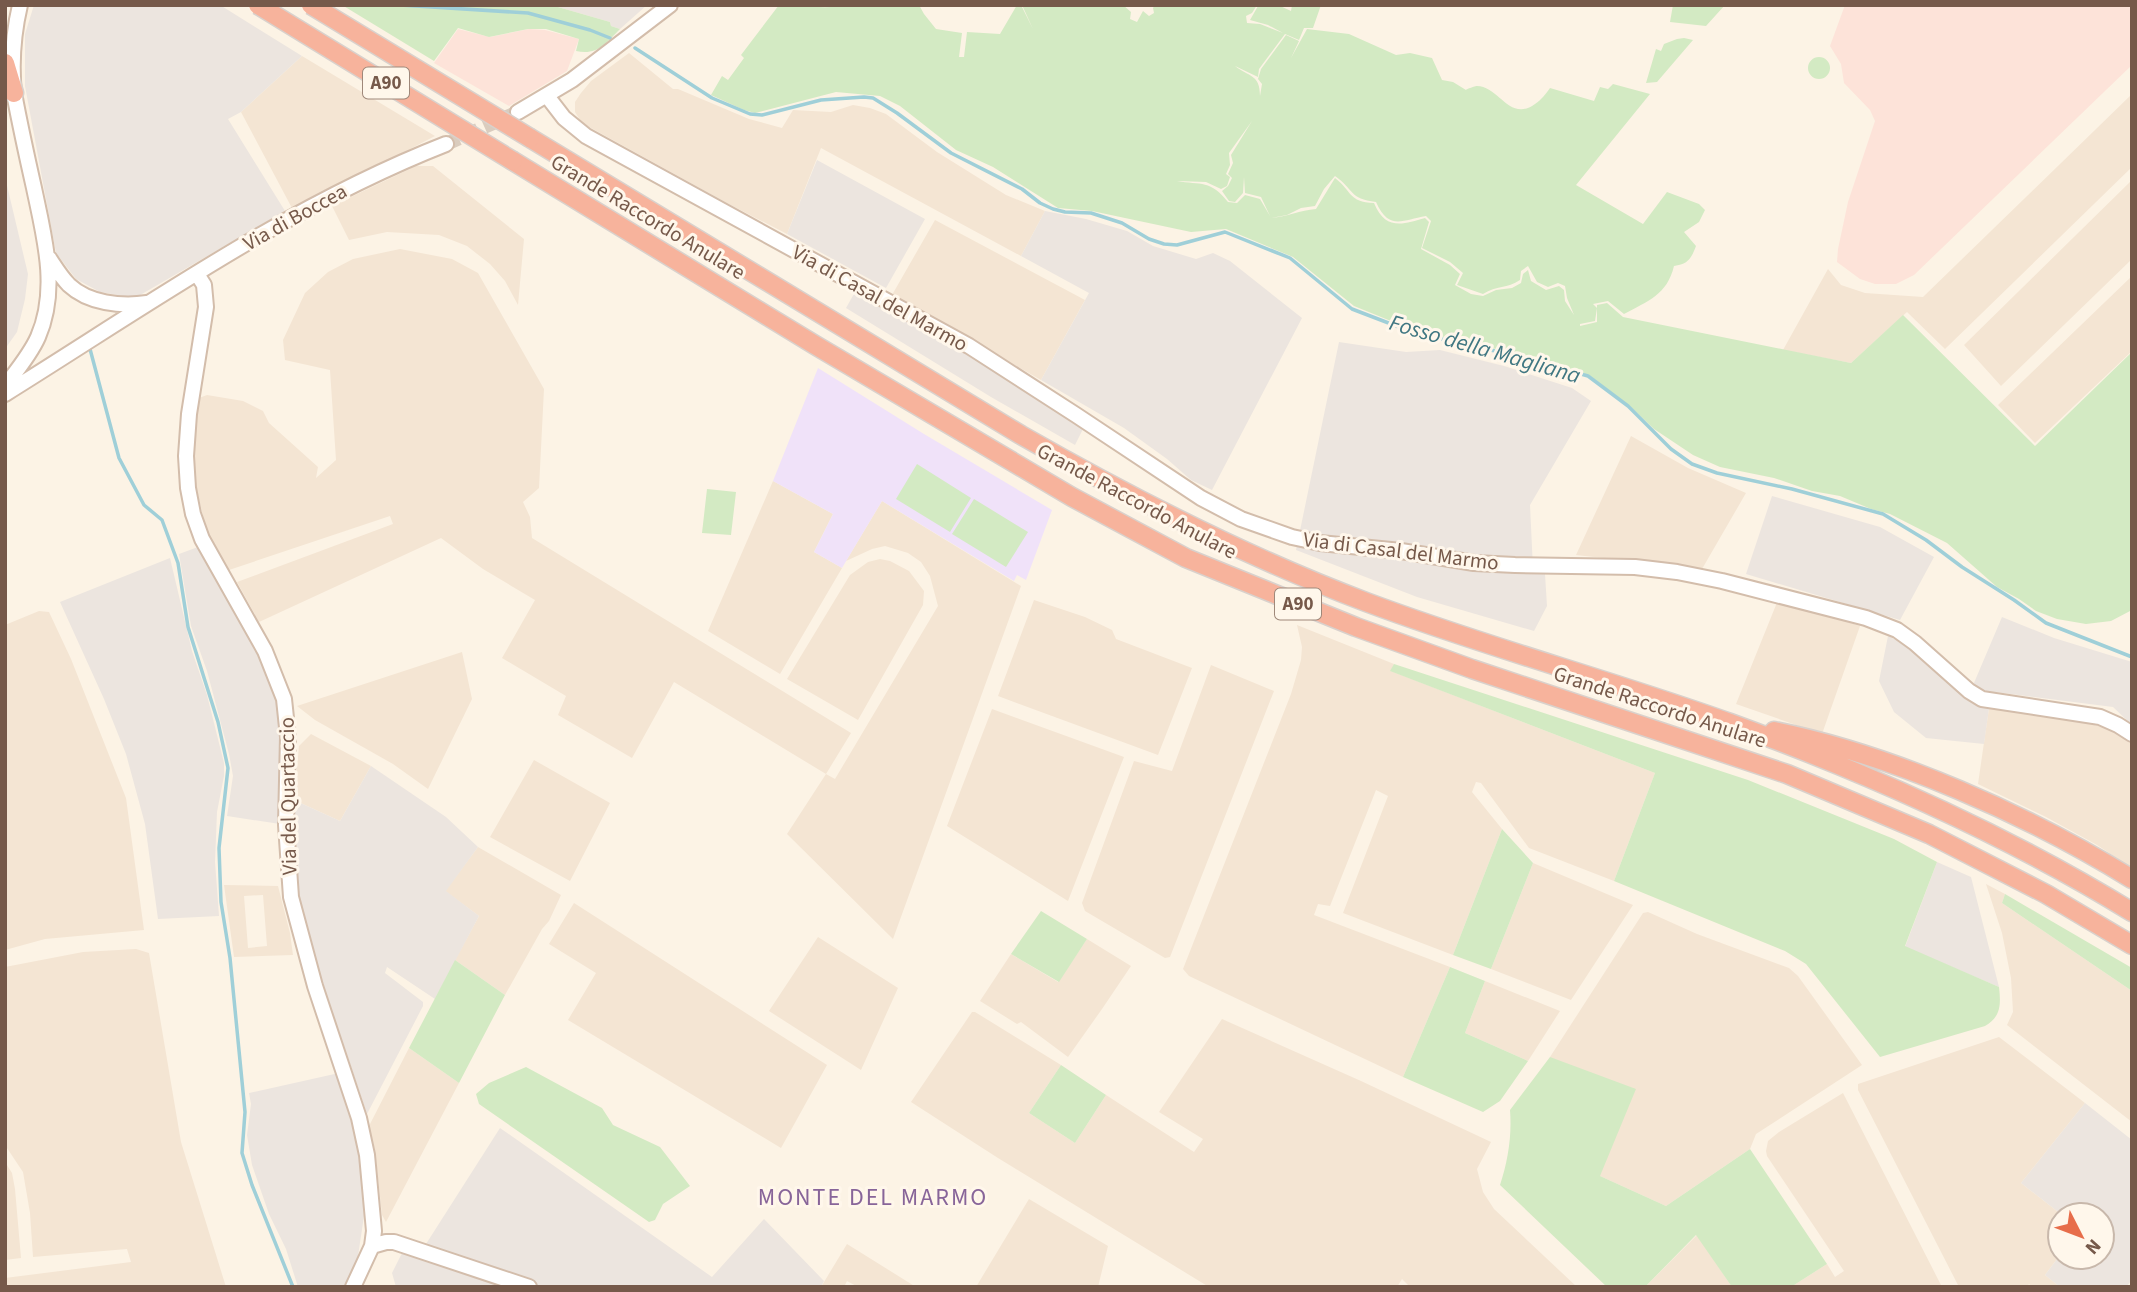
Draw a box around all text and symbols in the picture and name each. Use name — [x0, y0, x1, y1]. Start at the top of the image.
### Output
road number: A90 — [363, 68, 409, 99]
street label: Grande Raccordo Anulare — [545, 147, 751, 287]
street label: Via di Boccea — [238, 176, 352, 258]
street label: Via di Casal del Marmo — [787, 237, 973, 359]
water label: Fosso della Magliana — [1385, 306, 1585, 392]
street label: Grande Raccordo Anulare — [1032, 436, 1242, 566]
street label: Via di Casal del Marmo — [1301, 524, 1501, 578]
road number: A90 — [1275, 589, 1321, 620]
street label: Grande Raccordo Anulare — [1550, 658, 1770, 756]
street label: Via del Quartaccio — [272, 717, 304, 875]
district label: MONTE DEL MARMO — [758, 1180, 988, 1215]
north arrow — [2046, 1201, 2116, 1271]
text: N — [2078, 1233, 2107, 1260]

